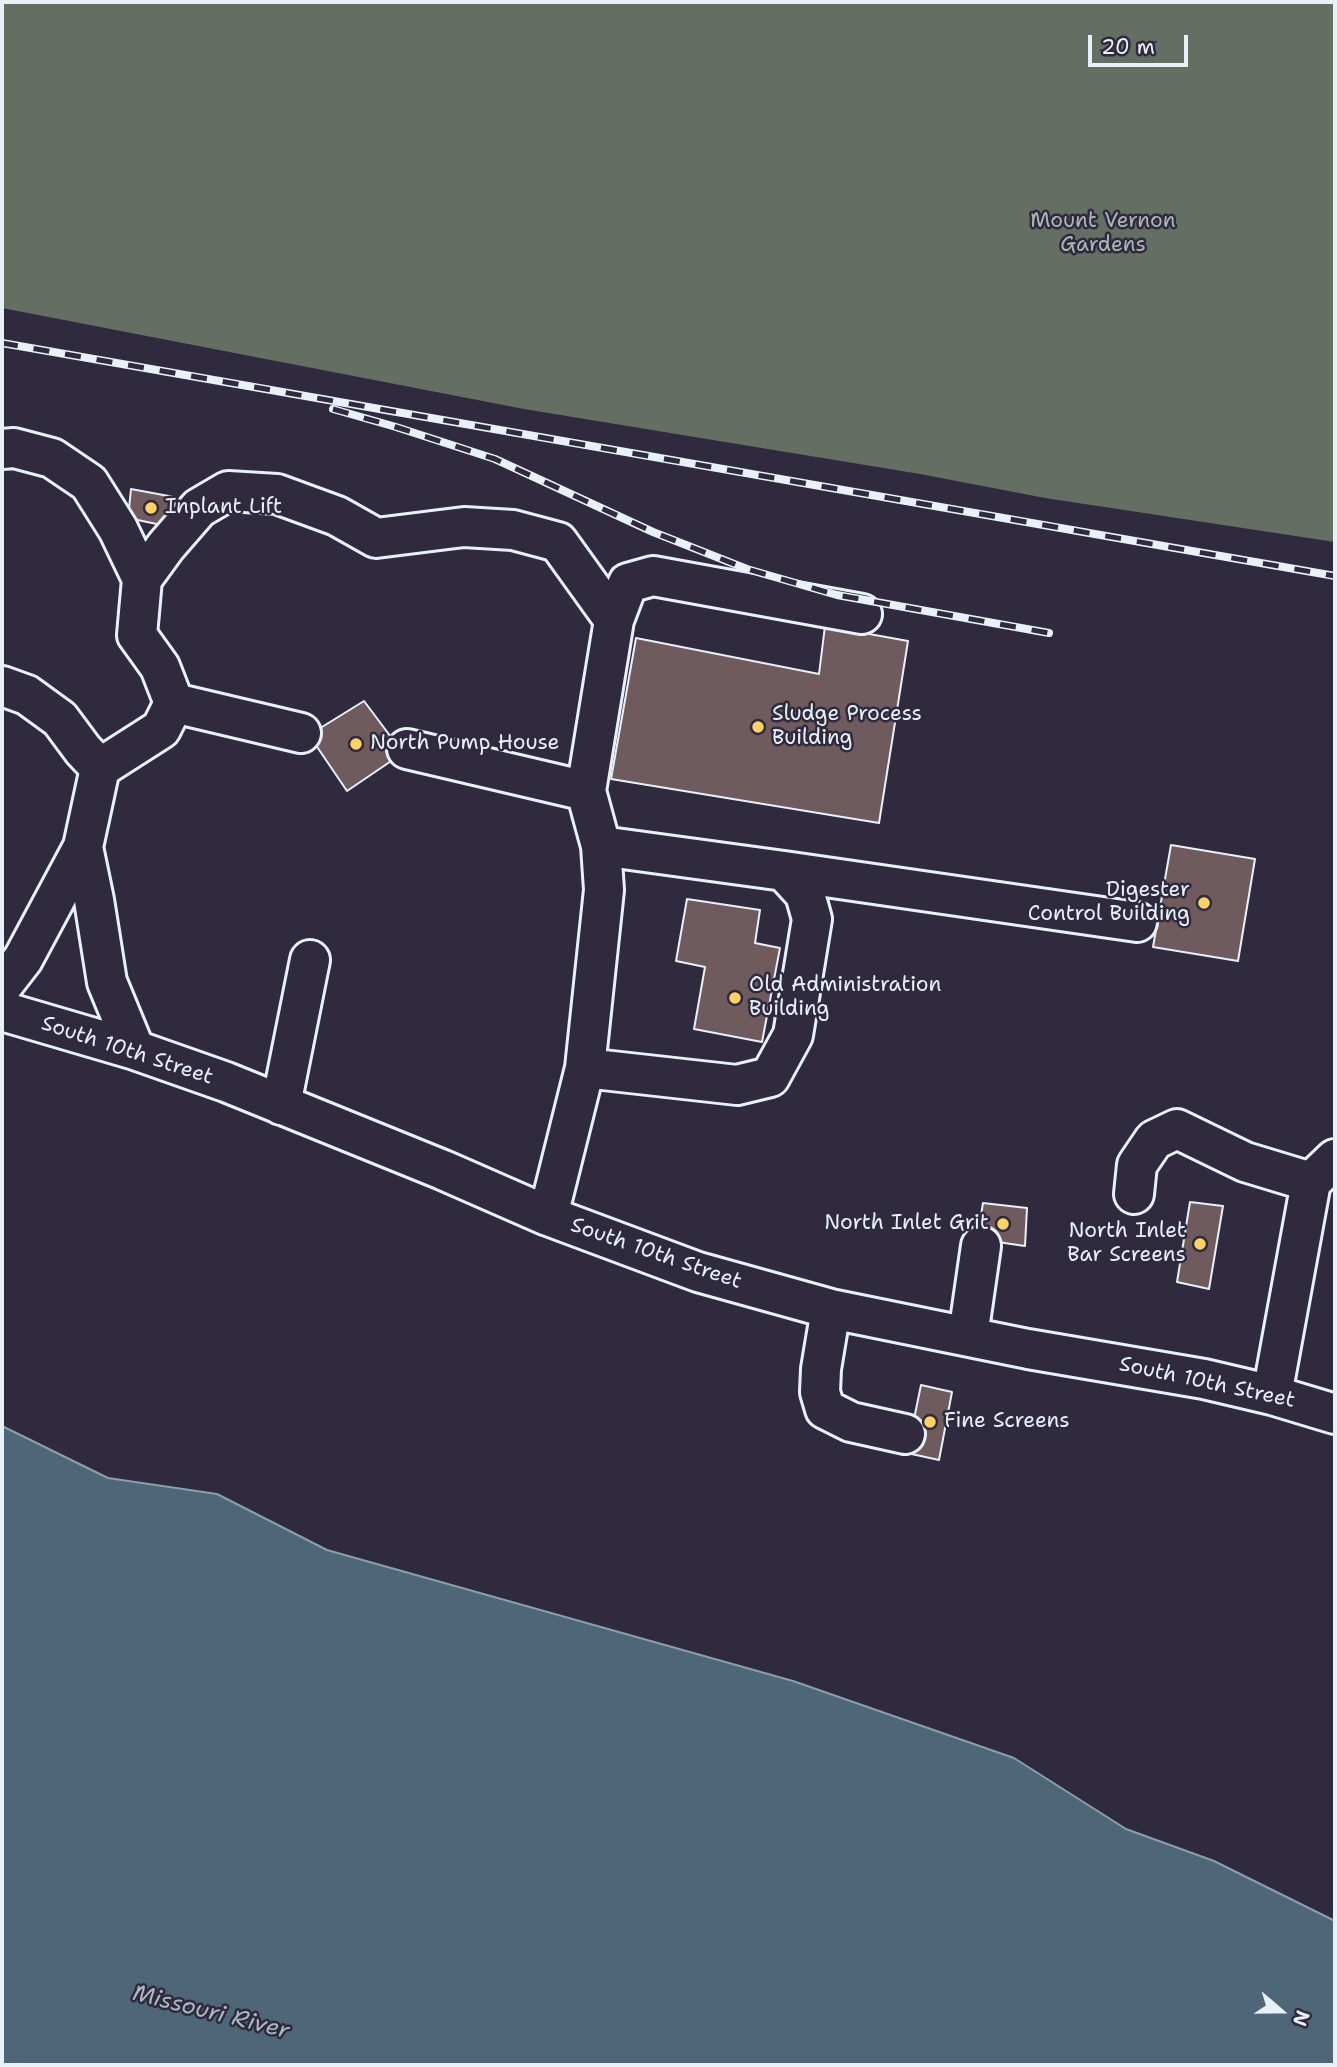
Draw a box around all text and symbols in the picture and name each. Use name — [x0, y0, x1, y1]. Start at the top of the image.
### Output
scale bar — [1092, 21, 1192, 65]
text: 20 m — [1101, 33, 1155, 61]
park label: Mount Vernon Gardens — [1030, 209, 1176, 259]
place label: Inplant Lift — [165, 495, 282, 521]
marker: Inplant Lift — [143, 500, 159, 516]
place label: Sludge Process Building — [772, 702, 922, 752]
marker: Sludge Process Building — [750, 719, 766, 735]
place label: North Pump House — [370, 731, 559, 757]
marker: North Pump House — [348, 736, 364, 752]
place label: Digester Control Building — [1028, 878, 1190, 928]
marker: Digester Control Building — [1196, 895, 1212, 911]
place label: Old Administration Building — [749, 973, 941, 1023]
marker: Old Administration Building — [727, 990, 743, 1006]
street label: South 10th Street — [38, 1011, 216, 1091]
place label: North Inlet Grit — [824, 1211, 989, 1237]
street label: South 10th Street — [567, 1213, 745, 1295]
marker: North Inlet Grit — [995, 1216, 1011, 1232]
place label: North Inlet Bar Screens — [1067, 1219, 1186, 1269]
marker: North Inlet Bar Screens — [1192, 1236, 1208, 1252]
street label: South 10th Street — [1117, 1352, 1297, 1414]
place label: Fine Screens — [944, 1409, 1070, 1435]
marker: Fine Screens — [922, 1414, 938, 1430]
north arrow — [1246, 1976, 1316, 2046]
water label: Missouri River — [130, 1980, 292, 2046]
text: N — [1287, 2007, 1316, 2030]

